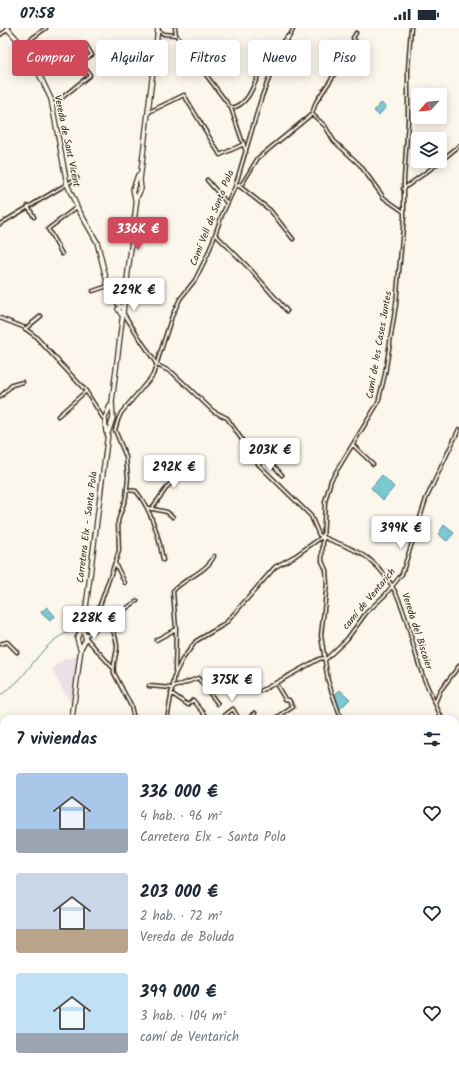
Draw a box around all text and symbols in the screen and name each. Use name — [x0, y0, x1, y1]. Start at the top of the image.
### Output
text: 07:58 — [20, 2, 55, 26]
chip: Comprar — [12, 40, 88, 76]
chip: Alquilar — [96, 40, 168, 76]
chip: Filtros — [176, 40, 240, 76]
chip: Nuevo — [248, 40, 311, 76]
chip: Piso — [319, 40, 370, 76]
north arrow — [411, 88, 447, 124]
map controls — [411, 88, 447, 168]
street label: Vereda de Sant Vicent — [49, 93, 85, 189]
button: layers — [411, 132, 447, 168]
street label: Camí Vell de Santa Pola — [185, 167, 239, 268]
pin: 336K € — [105, 217, 171, 251]
text: 336K € — [117, 219, 159, 240]
pin: 229K € — [101, 278, 167, 312]
text: 229K € — [113, 280, 155, 301]
street label: Camí de les Cases Juntes — [362, 289, 396, 400]
pin: 203K € — [237, 438, 303, 472]
text: 203K € — [249, 440, 291, 461]
pin: 292K € — [141, 455, 207, 489]
text: 292K € — [153, 457, 195, 478]
street label: Carretera Elx - Santa Pola — [72, 470, 102, 584]
pin: 399K € — [368, 516, 434, 550]
text: 399K € — [380, 518, 422, 539]
street label: camí de Ventarich — [338, 565, 400, 633]
street label: Vereda del Biscaier — [397, 591, 437, 672]
pin: 228K € — [61, 606, 127, 640]
text: 228K € — [72, 608, 116, 629]
pin: 375K € — [199, 668, 265, 702]
text: 375K € — [212, 670, 252, 691]
text: 7 viviendas — [16, 726, 97, 753]
icon: filters — [421, 728, 443, 750]
text: 336 000 € — [140, 779, 218, 806]
icon: home — [48, 789, 96, 837]
icon: heart — [421, 802, 443, 824]
text: 4 hab. · 96 m² — [140, 806, 222, 827]
text: Carretera Elx - Santa Pola — [140, 827, 286, 848]
text: 203 000 € — [140, 879, 218, 906]
icon: home — [48, 889, 96, 937]
icon: heart — [421, 902, 443, 924]
text: 2 hab. · 72 m² — [140, 906, 222, 927]
text: Vereda de Boluda — [140, 927, 234, 948]
text: 399 000 € — [140, 979, 217, 1006]
icon: home — [48, 989, 96, 1037]
icon: heart — [421, 1002, 443, 1024]
text: 3 hab. · 104 m² — [140, 1006, 226, 1027]
text: camí de Ventarich — [140, 1027, 239, 1048]

